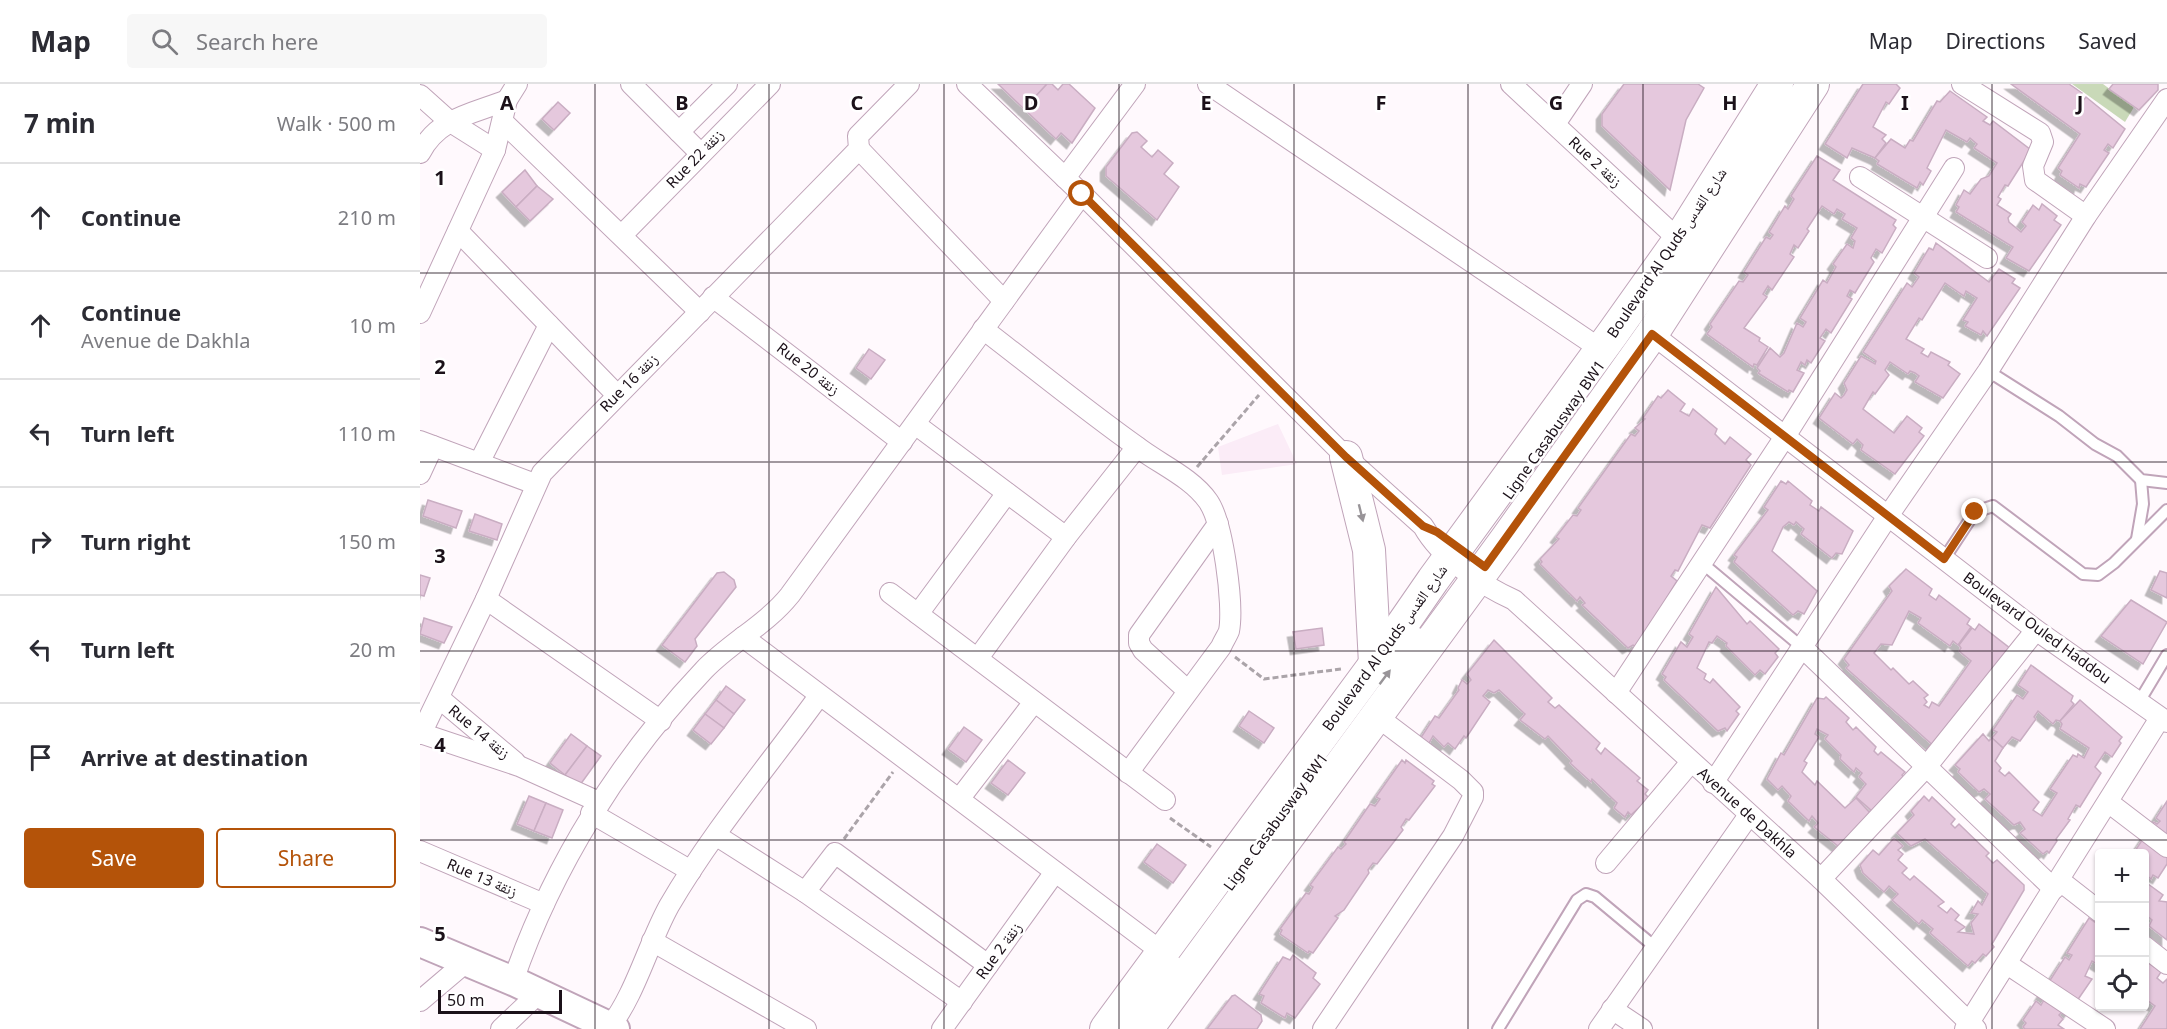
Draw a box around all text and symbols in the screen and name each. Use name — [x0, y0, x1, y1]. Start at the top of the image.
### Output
search box — [127, 14, 547, 68]
text: Map — [30, 22, 91, 60]
icon: search — [148, 25, 181, 58]
text: Search here — [196, 26, 318, 56]
text: Map — [1869, 27, 1913, 55]
text: Directions — [1946, 27, 2045, 55]
text: Saved — [2078, 27, 2137, 55]
text: A — [500, 89, 514, 116]
text: B — [675, 89, 689, 116]
text: C — [851, 89, 864, 116]
text: D — [1024, 89, 1038, 116]
text: E — [1200, 89, 1212, 116]
text: F — [1376, 89, 1386, 116]
text: G — [1549, 89, 1563, 116]
text: H — [1722, 89, 1738, 116]
text: I — [1901, 89, 1909, 116]
text: J — [2075, 89, 2083, 116]
text: 7 min — [24, 105, 96, 141]
text: Walk · 500 m — [277, 110, 396, 137]
street label: Rue 22 زنقة — [661, 124, 728, 192]
street label: Rue 2 زنقة — [1565, 131, 1627, 191]
street label: Boulevard Al Quds شارع القدس — [1602, 163, 1732, 342]
text: 1 — [434, 164, 446, 191]
route start — [1068, 180, 1094, 206]
icon: ahead — [24, 201, 57, 234]
text: Continue — [81, 202, 181, 232]
text: 210 m — [338, 204, 396, 231]
text: Continue — [81, 297, 181, 327]
icon: ahead — [24, 309, 57, 342]
text: 10 m — [349, 312, 396, 339]
text: Avenue de Dakhla — [81, 327, 250, 354]
street label: Rue 20 زنقة — [773, 337, 844, 399]
street label: Rue 16 زنقة — [595, 349, 662, 416]
text: 2 — [434, 353, 446, 380]
street label: Ligne Casabusway BW1 — [1497, 356, 1609, 503]
icon: left — [24, 417, 57, 450]
text: Turn left — [81, 418, 175, 448]
text: 110 m — [338, 420, 396, 447]
route end — [1961, 498, 1987, 524]
one-way arrow — [1356, 504, 1366, 522]
icon: right — [24, 525, 57, 558]
text: Turn right — [81, 526, 191, 556]
text: 150 m — [338, 528, 396, 555]
text: 3 — [434, 542, 446, 569]
street label: Boulevard Al Quds شارع القدس — [1317, 560, 1452, 735]
street label: Boulevard Ouled Haddou — [1960, 567, 2115, 688]
icon: left — [24, 633, 57, 666]
text: Turn left — [81, 634, 175, 664]
text: 20 m — [349, 636, 396, 663]
one-way arrow — [1378, 670, 1390, 685]
street label: Rue 14 زنقة — [445, 700, 515, 763]
text: 4 — [434, 731, 446, 758]
icon: arrive — [24, 741, 57, 774]
text: Arrive at destination — [81, 742, 308, 772]
street label: Ligne Casabusway BW1 — [1218, 748, 1332, 894]
street label: Avenue de Dakhla — [1694, 762, 1802, 862]
button: Save — [24, 828, 204, 888]
button: Share — [216, 828, 396, 888]
map controls — [2095, 849, 2149, 1011]
button: + — [2095, 849, 2149, 903]
street label: Rue 13 زنقة — [444, 853, 521, 901]
button: − — [2095, 903, 2149, 957]
street label: Rue 2 زنقة — [971, 918, 1026, 983]
text: 5 — [434, 920, 446, 947]
button: locate — [2095, 957, 2149, 1011]
scale bar — [438, 987, 562, 1014]
text: 50 m — [447, 989, 484, 1011]

